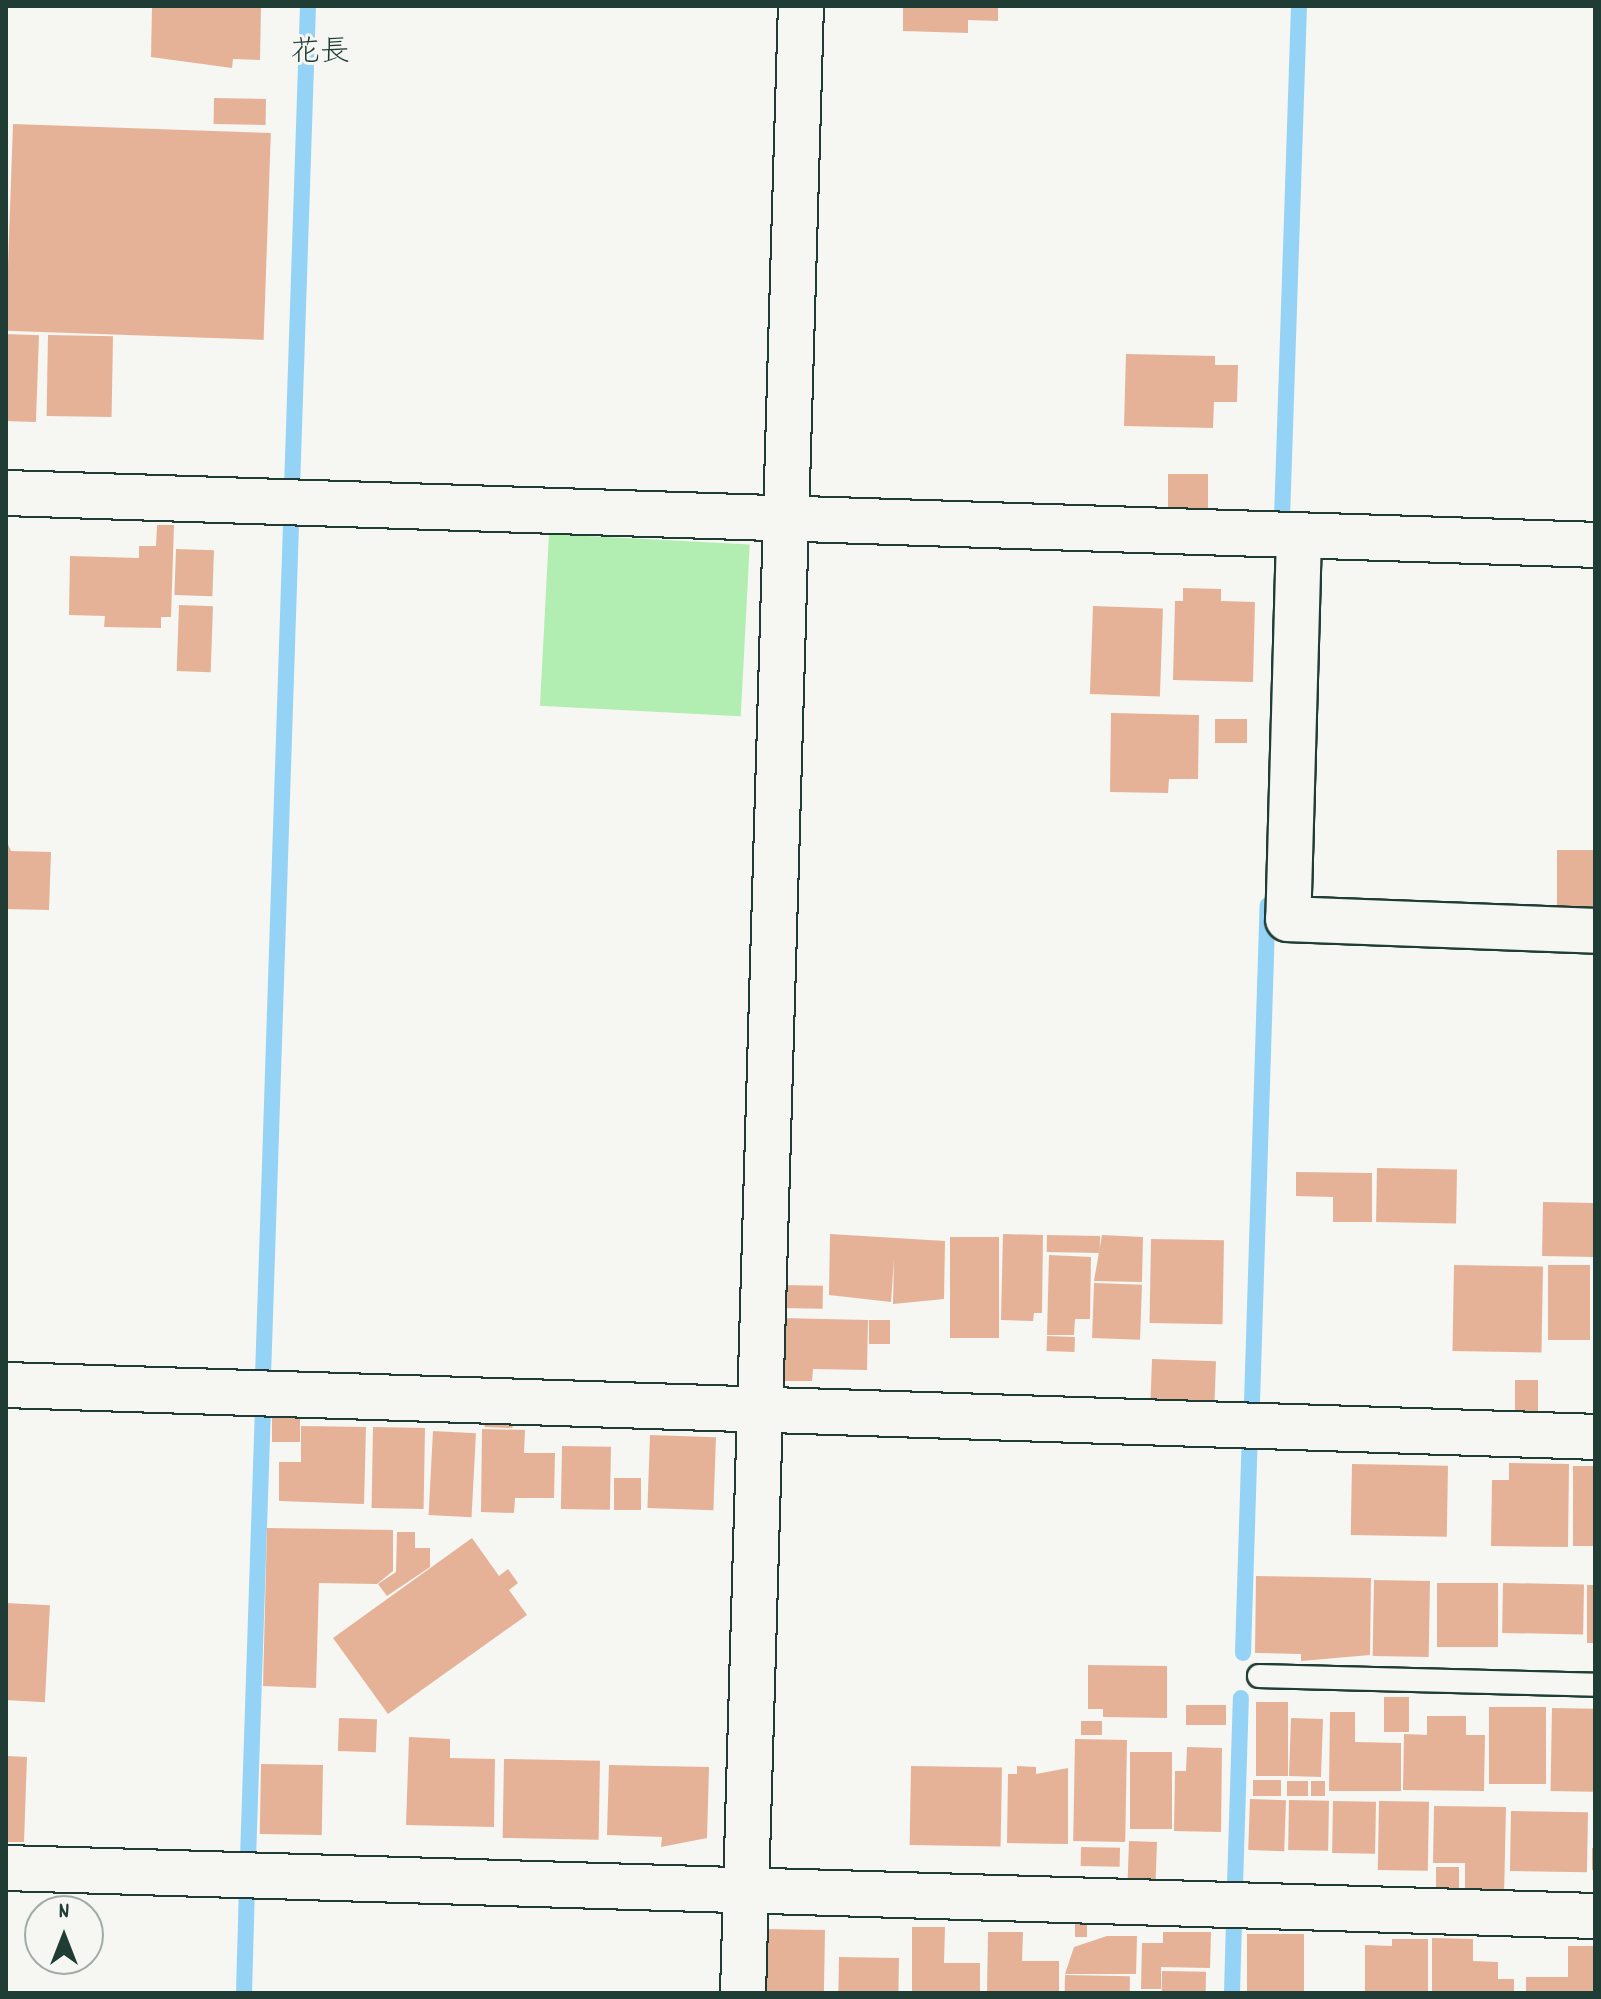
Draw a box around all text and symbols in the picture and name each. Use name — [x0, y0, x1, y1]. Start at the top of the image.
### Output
district label: 花長 — [290, 37, 350, 73]
north arrow — [24, 1895, 104, 1975]
text: N — [59, 1897, 69, 1928]

